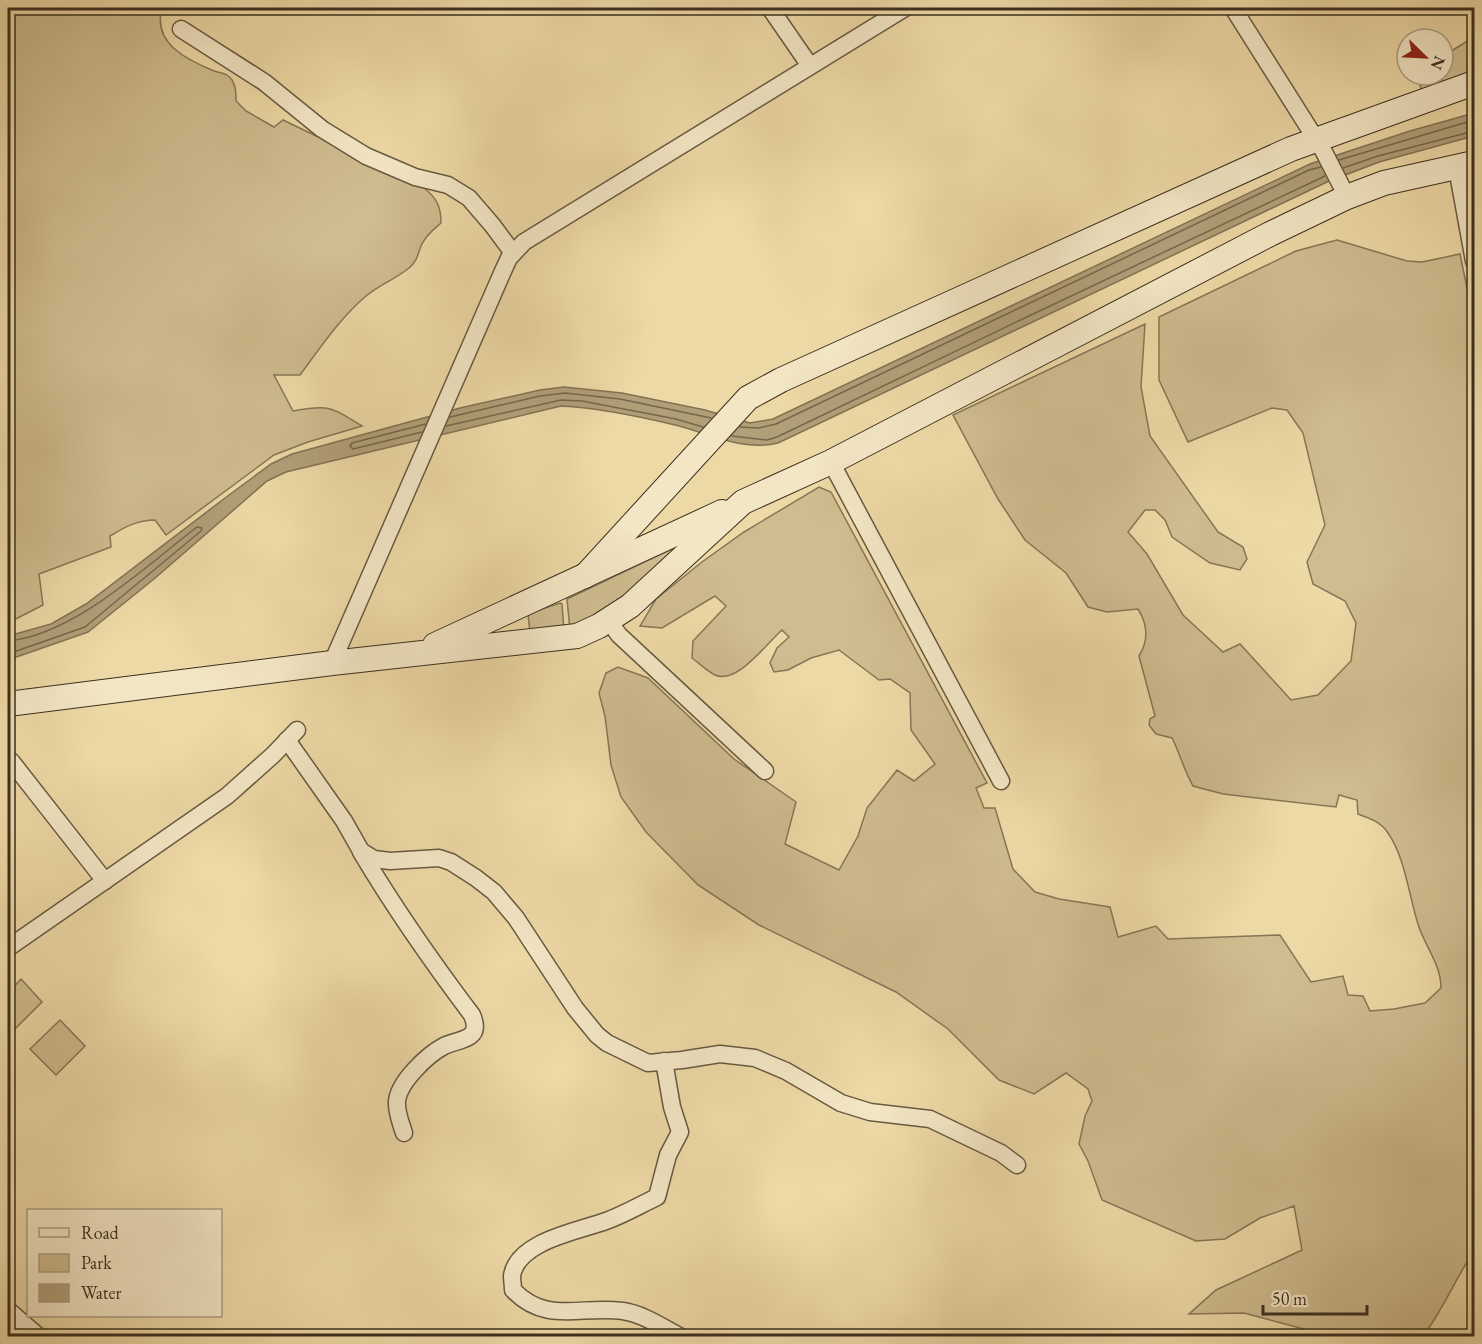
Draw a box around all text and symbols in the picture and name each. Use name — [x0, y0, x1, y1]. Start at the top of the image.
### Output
north arrow — [1395, 27, 1455, 87]
text: N — [1426, 53, 1450, 73]
legend — [27, 1209, 222, 1317]
text: Road — [81, 1221, 120, 1244]
text: Park — [81, 1251, 112, 1274]
scale bar — [1263, 1278, 1366, 1316]
text: Water — [81, 1281, 122, 1304]
text: 50 m — [1272, 1287, 1307, 1310]

